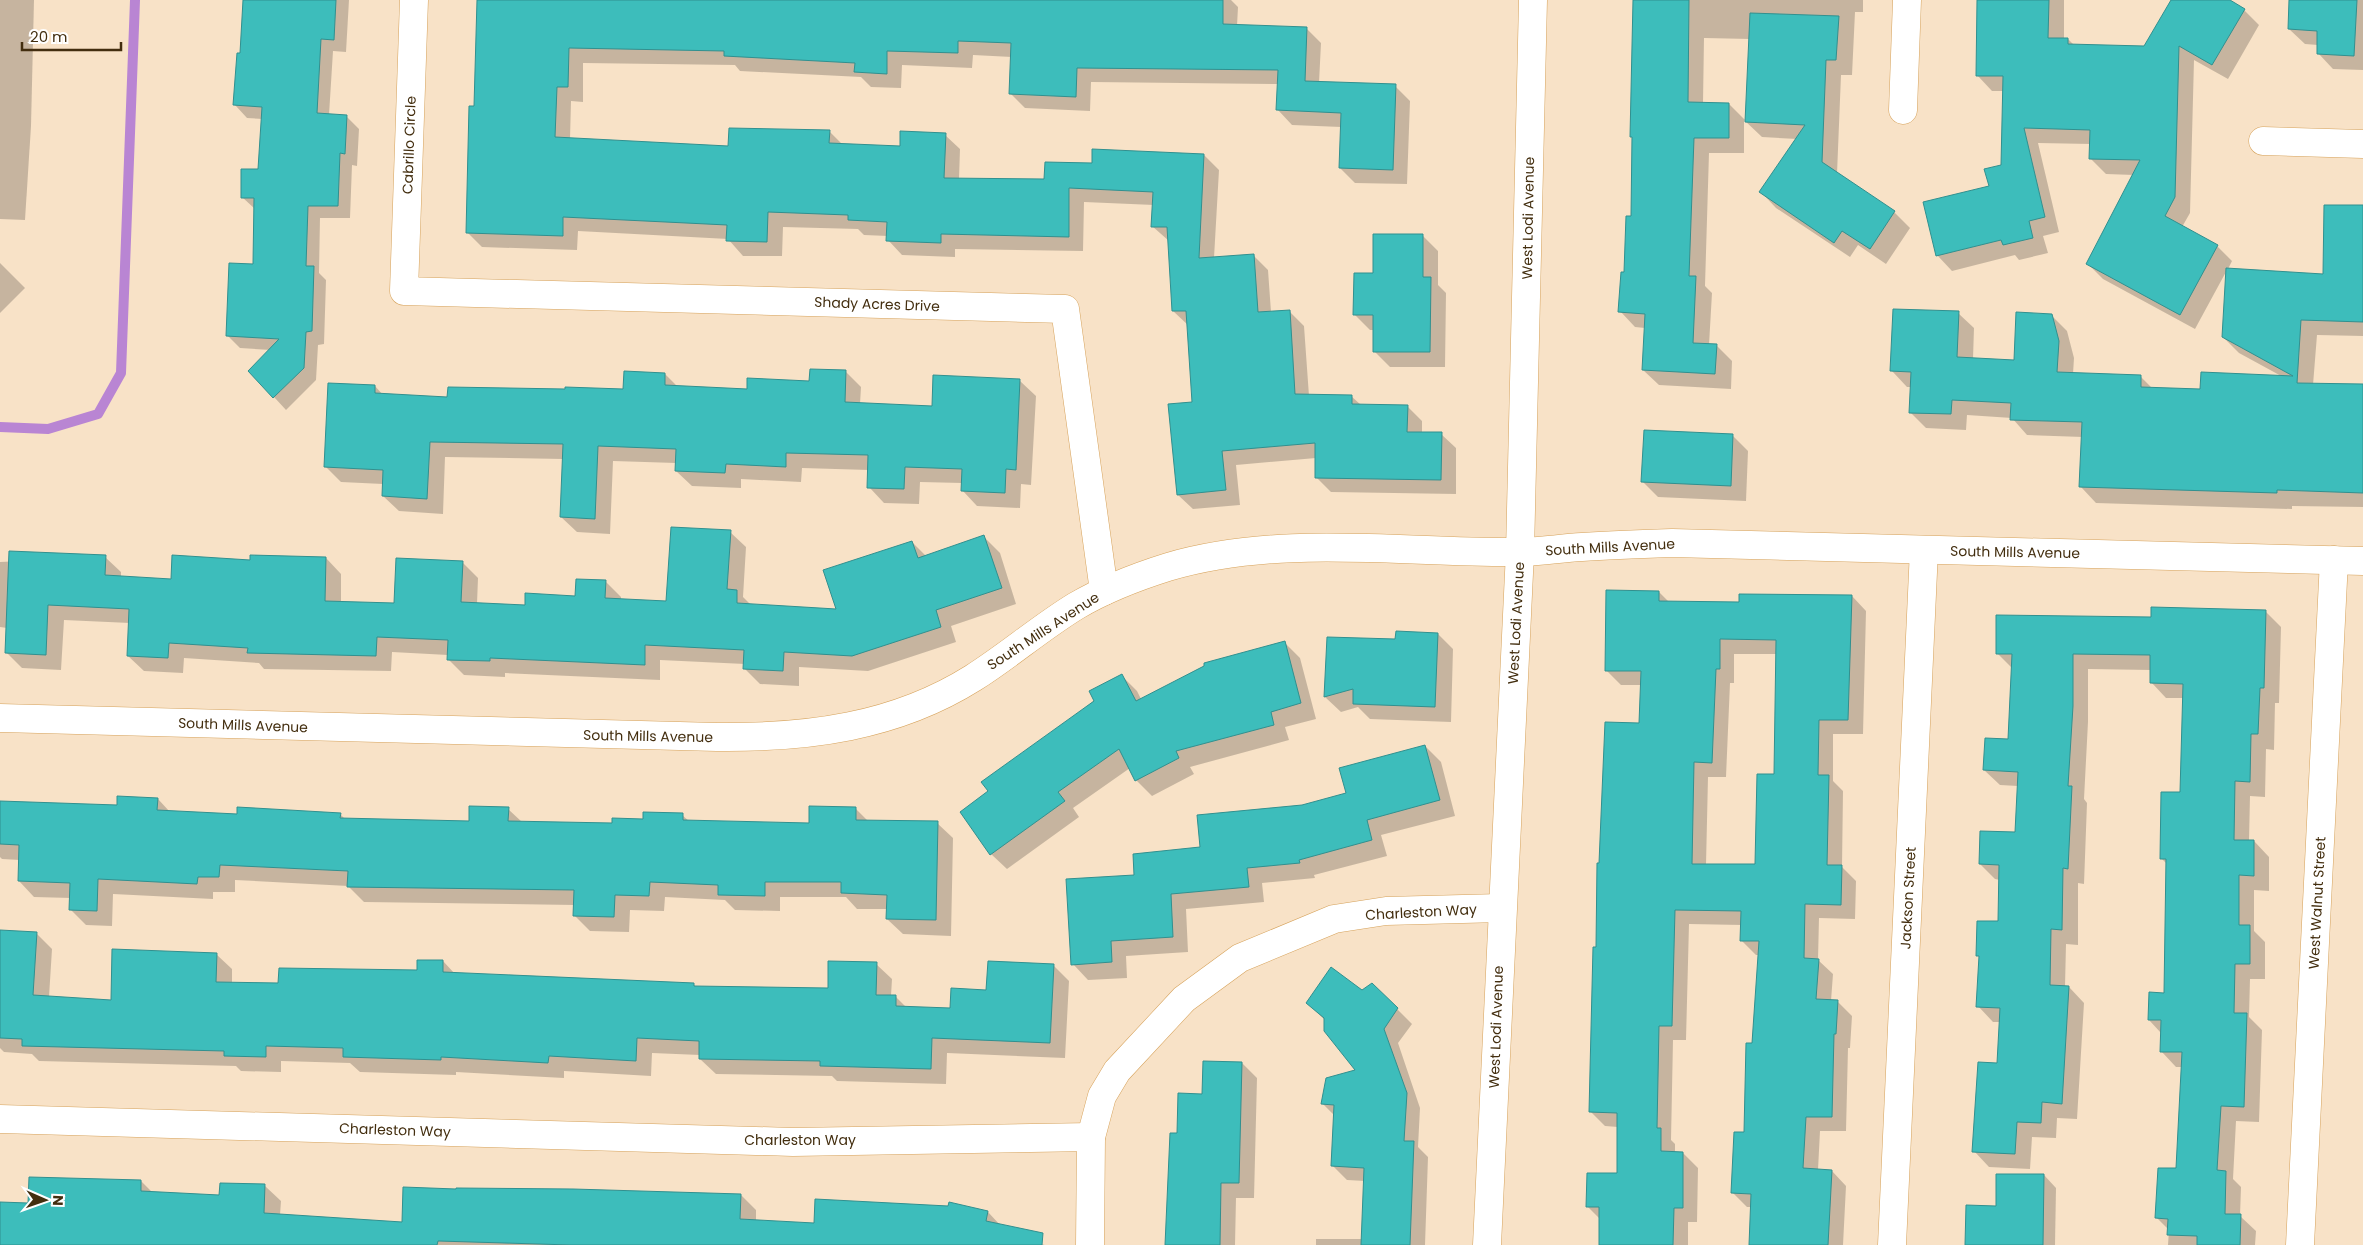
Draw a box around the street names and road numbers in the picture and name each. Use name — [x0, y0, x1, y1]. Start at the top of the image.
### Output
street label: Cabrillo Circle — [397, 95, 421, 194]
street label: West Lodi Avenue — [1517, 156, 1539, 280]
street label: Shady Acres Drive — [814, 292, 940, 316]
street label: South Mills Avenue — [1545, 534, 1676, 560]
street label: South Mills Avenue — [1950, 541, 2080, 563]
street label: West Lodi Avenue — [1503, 561, 1529, 685]
street label: South Mills Avenue — [983, 587, 1103, 675]
street label: South Mills Avenue — [178, 713, 309, 737]
street label: South Mills Avenue — [583, 725, 713, 747]
street label: West Walnut Street — [2304, 836, 2330, 970]
street label: Jackson Street — [1895, 846, 1921, 950]
street label: Charleston Way — [1365, 899, 1477, 925]
street label: West Lodi Avenue — [1484, 965, 1508, 1089]
street label: Charleston Way — [339, 1118, 451, 1142]
street label: Charleston Way — [744, 1130, 856, 1150]

